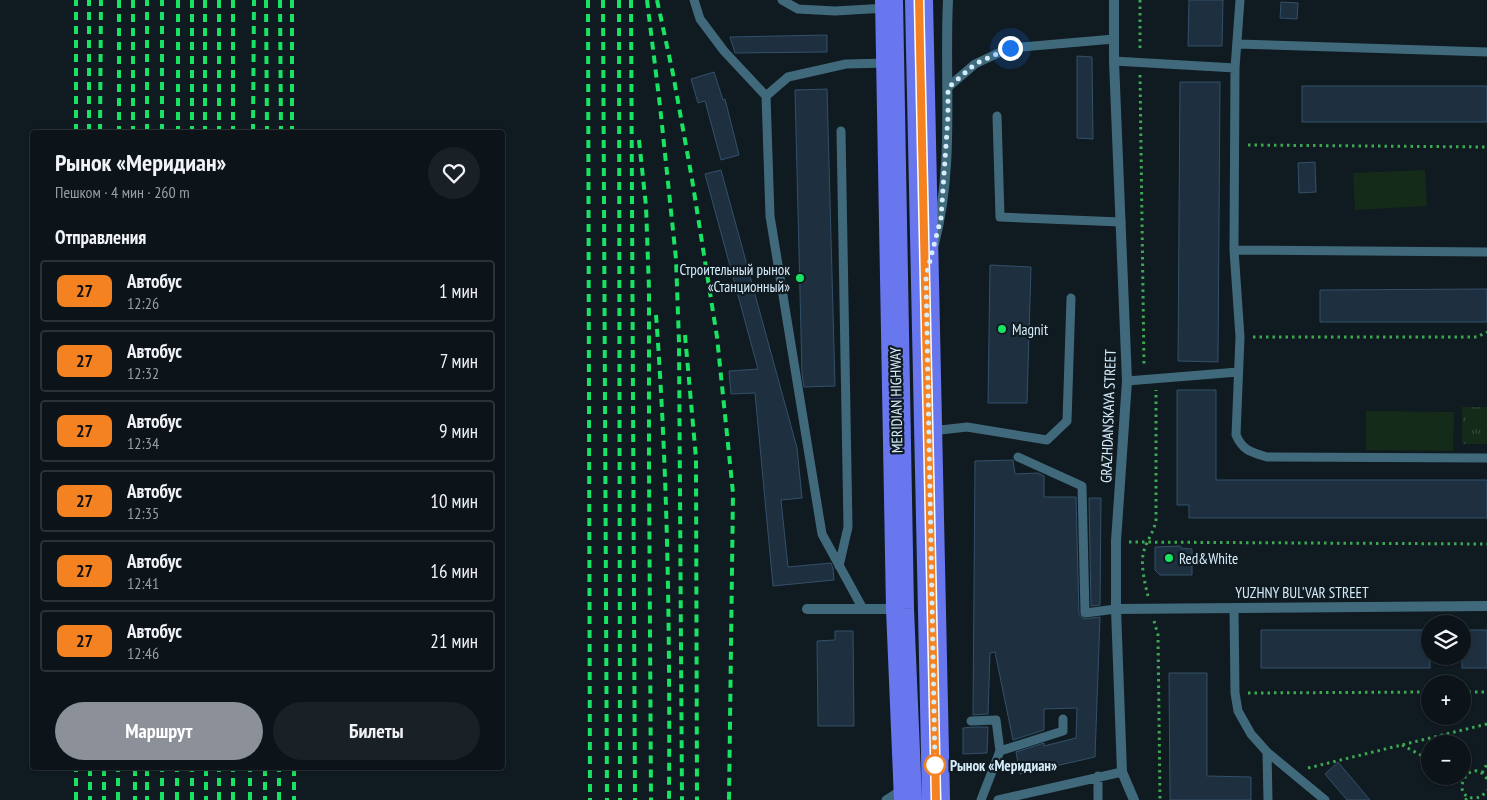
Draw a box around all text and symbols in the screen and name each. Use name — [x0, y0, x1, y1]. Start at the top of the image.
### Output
your location — [998, 36, 1023, 61]
text: Рынок «Меридиан» — [55, 147, 226, 178]
button: heart — [428, 147, 480, 199]
text: Пешком · 4 мин · 260 m — [55, 182, 190, 202]
text: Отправления — [55, 225, 146, 249]
place label: Строительный рынок «Станционный» — [679, 260, 790, 296]
text: Автобус — [127, 269, 182, 293]
marker: Строительный рынок «Станционный» — [794, 272, 806, 284]
text: 27 — [76, 279, 93, 302]
text: 1 мин — [439, 279, 478, 303]
text: 12:26 — [127, 293, 159, 313]
place label: Magnit — [1012, 320, 1048, 339]
marker: Magnit — [996, 323, 1008, 335]
text: Автобус — [127, 339, 182, 363]
street label: MERIDIAN HIGHWAY — [886, 347, 906, 453]
text: 27 — [76, 349, 93, 372]
text: 7 мин — [440, 349, 478, 373]
street label: GRAZHDANSKAYA STREET — [1096, 349, 1120, 483]
text: 12:32 — [127, 363, 159, 383]
text: Автобус — [127, 409, 182, 433]
text: 27 — [76, 419, 93, 442]
text: 9 мин — [439, 419, 478, 443]
text: 12:34 — [127, 433, 159, 453]
text: Автобус — [127, 479, 182, 503]
text: 27 — [76, 489, 93, 512]
text: 10 мин — [430, 489, 478, 513]
text: 12:35 — [127, 503, 159, 523]
text: Автобус — [127, 549, 182, 573]
place label: Red&White — [1179, 549, 1238, 568]
marker: Red&White — [1163, 552, 1175, 564]
text: 27 — [76, 559, 93, 582]
text: 16 мин — [430, 559, 478, 583]
text: 12:41 — [127, 573, 159, 593]
street label: YUZHNY BUL'VAR STREET — [1235, 583, 1369, 602]
map controls — [1421, 615, 1471, 785]
button: layers — [1421, 615, 1471, 665]
text: Автобус — [127, 619, 182, 643]
text: 27 — [76, 629, 93, 652]
text: 21 мин — [430, 629, 478, 653]
text: 12:46 — [127, 643, 159, 663]
button: + — [1421, 675, 1471, 725]
button: Маршрут — [55, 702, 263, 760]
button: Билеты — [273, 702, 480, 760]
button: − — [1421, 735, 1471, 785]
marker: Рынок «Меридиан» — [924, 754, 946, 776]
place label: Рынок «Меридиан» — [950, 756, 1057, 775]

